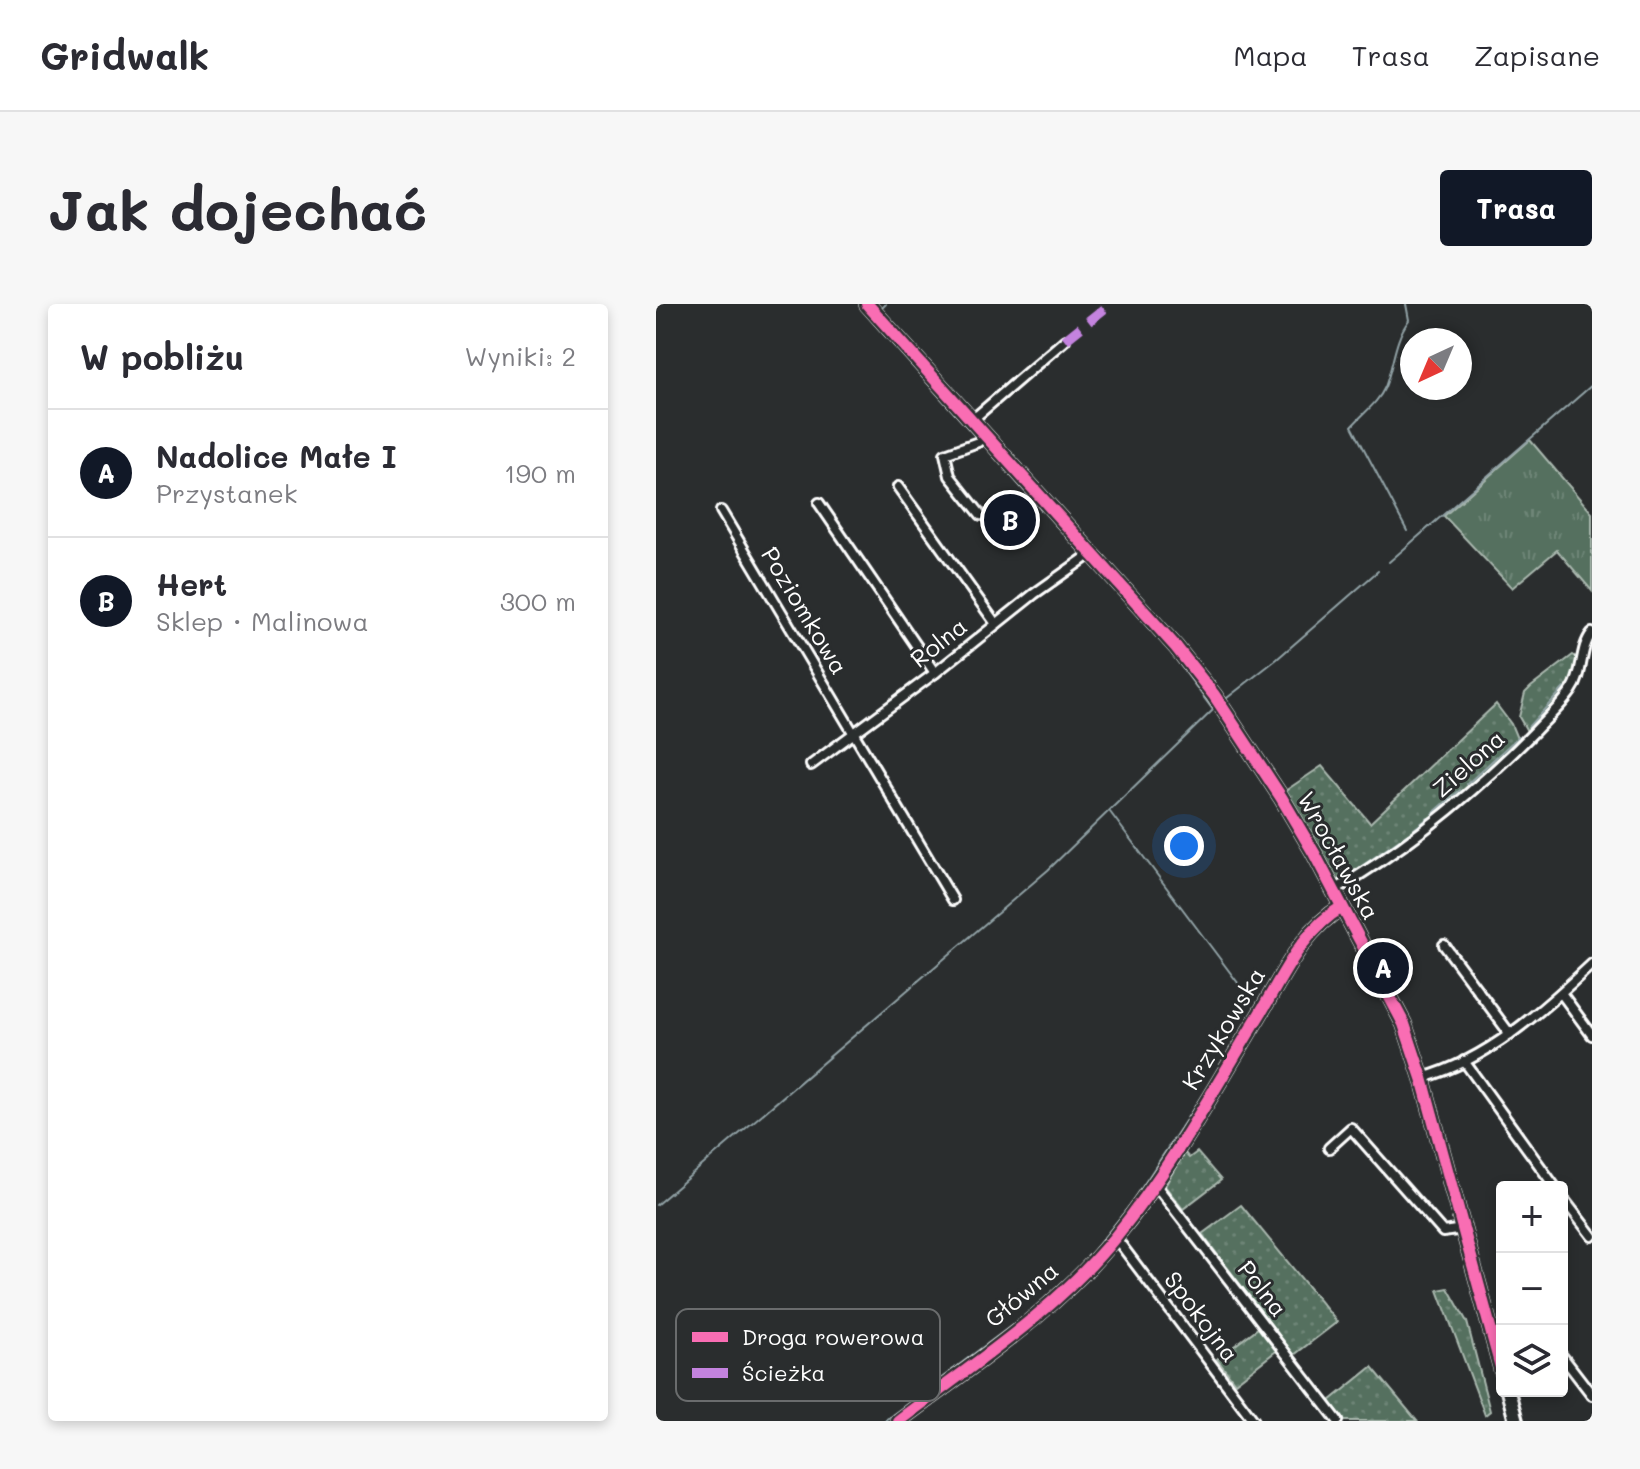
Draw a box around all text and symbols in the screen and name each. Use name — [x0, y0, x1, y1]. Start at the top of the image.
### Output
text: Gridwalk — [40, 30, 209, 80]
text: Mapa — [1233, 37, 1308, 73]
text: Trasa — [1352, 37, 1430, 73]
text: Zapisane — [1474, 37, 1600, 73]
button: Trasa — [1440, 170, 1592, 246]
text: Jak dojechać — [48, 172, 427, 245]
north arrow — [1400, 328, 1472, 400]
text: W pobliżu — [80, 334, 244, 379]
text: Wyniki: 2 — [465, 339, 576, 373]
text: Nadolice Małe I — [156, 436, 397, 476]
text: A — [97, 456, 115, 490]
text: 190 m — [504, 456, 576, 490]
text: Przystanek — [156, 476, 298, 510]
pin: B — [984, 490, 1036, 550]
street label: Poziomkowa — [755, 541, 856, 680]
text: Hert — [156, 564, 227, 604]
text: B — [97, 584, 115, 618]
text: 300 m — [500, 584, 576, 618]
text: Sklep · Malinowa — [156, 604, 369, 638]
street label: Rolna — [903, 610, 973, 674]
street label: Zielona — [1425, 722, 1511, 803]
street label: Wrocławska — [1291, 786, 1387, 925]
your location — [1164, 826, 1204, 866]
pin: A — [1357, 938, 1409, 998]
street label: Krzykowska — [1174, 961, 1271, 1095]
map controls — [1496, 1181, 1568, 1397]
button: + — [1496, 1181, 1568, 1253]
button: − — [1496, 1253, 1568, 1325]
street label: Główna — [978, 1254, 1064, 1333]
street label: Polna — [1232, 1254, 1295, 1323]
street label: Spokojna — [1158, 1265, 1246, 1368]
legend — [676, 1309, 940, 1401]
text: Droga rowerowa — [742, 1322, 924, 1351]
button: layers — [1496, 1325, 1568, 1397]
text: Ścieżka — [742, 1358, 825, 1387]

